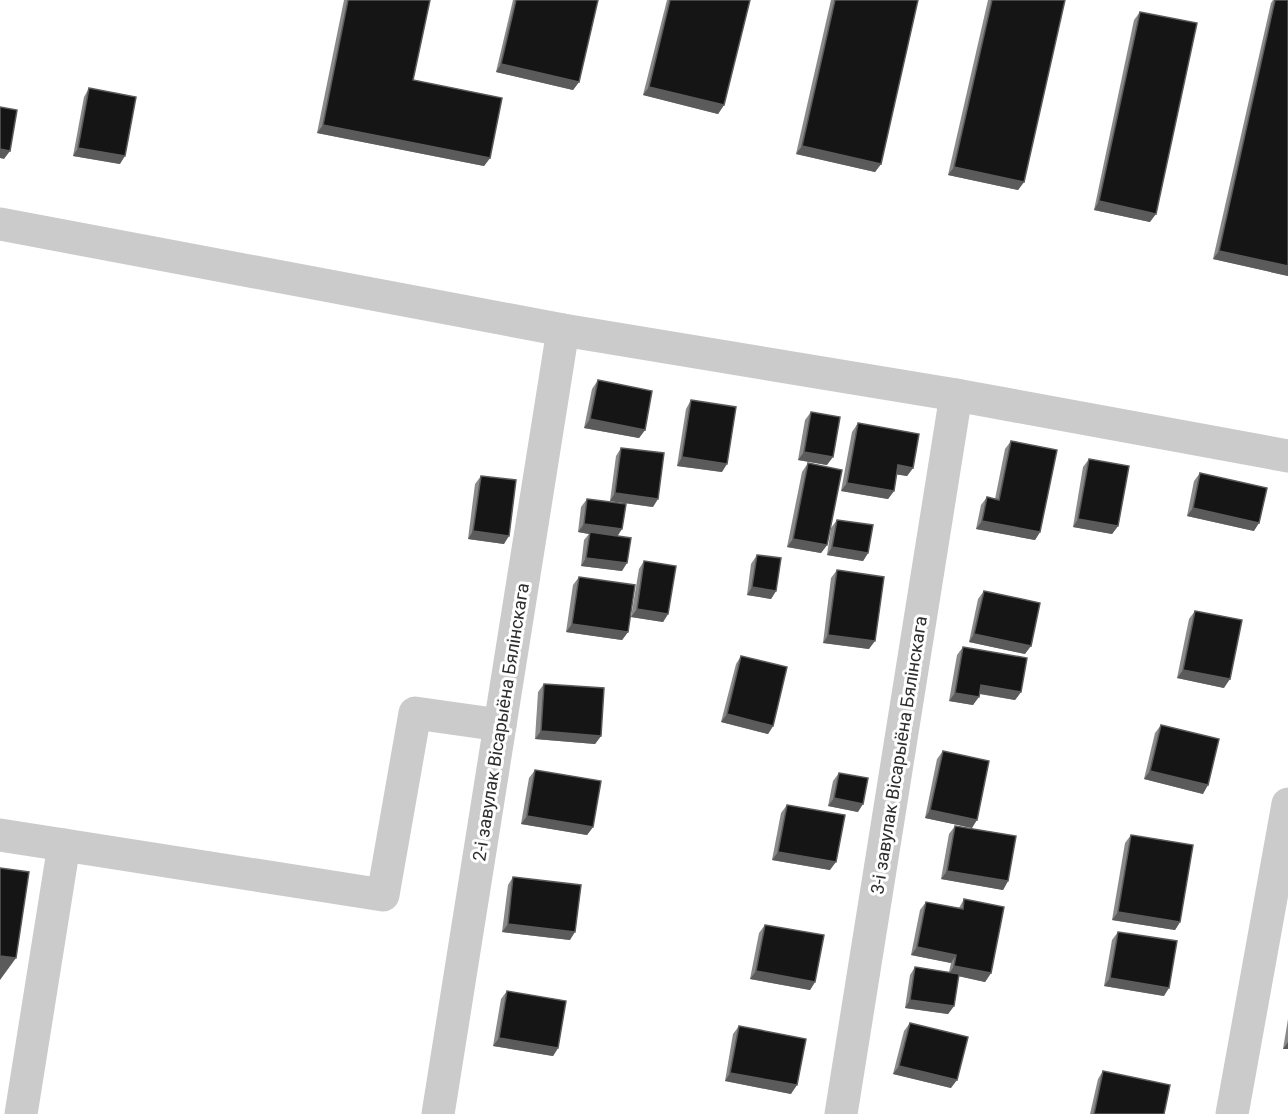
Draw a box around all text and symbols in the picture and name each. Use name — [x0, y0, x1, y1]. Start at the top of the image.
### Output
street label: 2-і завулак Вісарыёна Бялінскага — [468, 581, 533, 863]
street label: 3-і завулак Вісарыёна Бялінскага — [866, 614, 931, 896]

